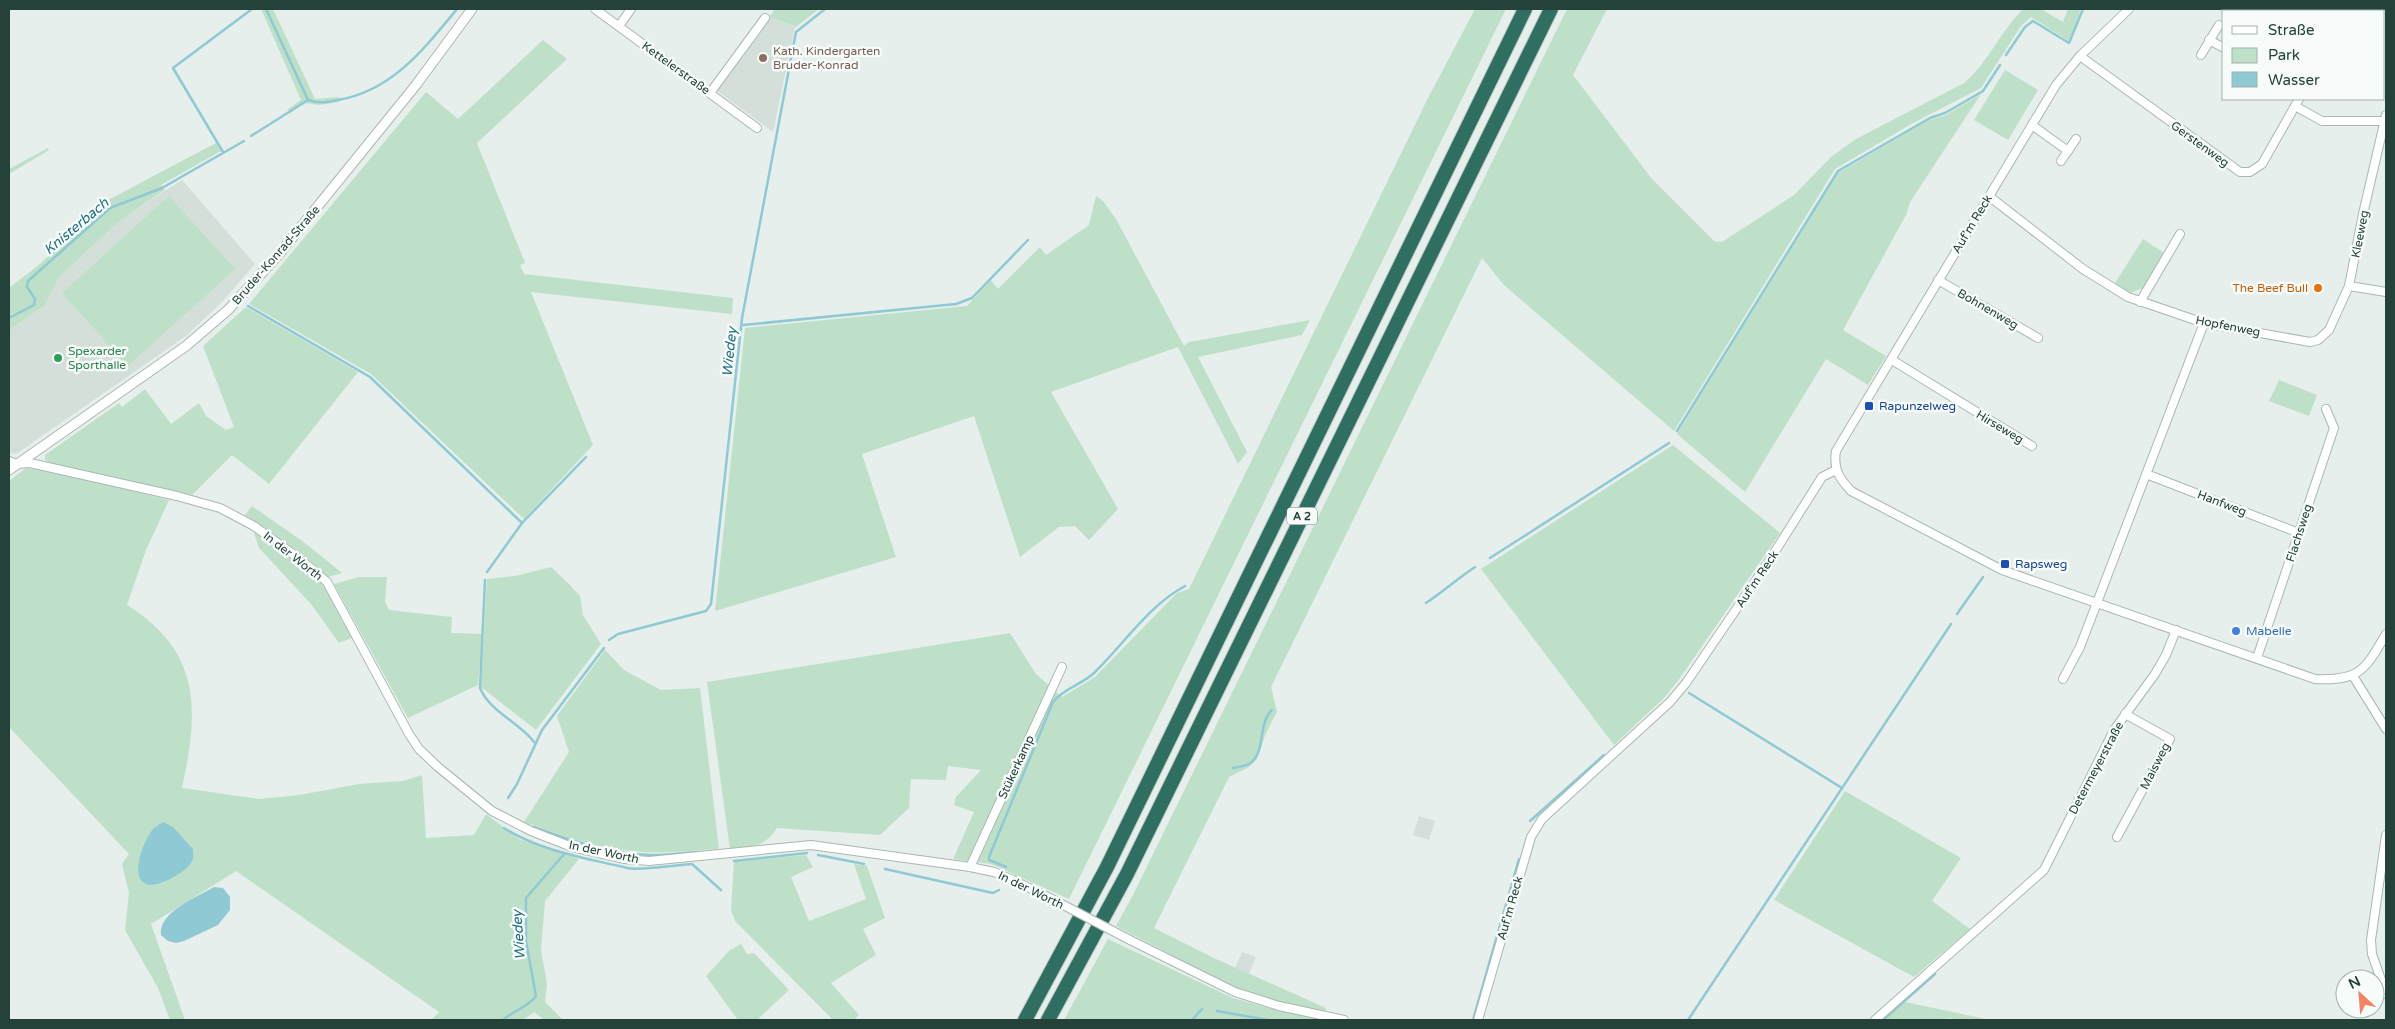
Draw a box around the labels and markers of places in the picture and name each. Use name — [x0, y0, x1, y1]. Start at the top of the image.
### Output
place label: Kath. Kindergarten Bruder-Konrad — [773, 44, 880, 72]
marker: Kath. Kindergarten Bruder-Konrad — [757, 52, 769, 64]
place label: The Beef Bull — [2232, 281, 2308, 295]
marker: The Beef Bull — [2312, 282, 2324, 294]
place label: Spexarder Sporthalle — [68, 344, 127, 372]
marker: Spexarder Sporthalle — [52, 352, 64, 364]
place label: Rapunzelweg — [1879, 399, 1956, 413]
marker: Rapunzelweg — [1863, 400, 1875, 412]
place label: Rapsweg — [2015, 557, 2067, 571]
marker: Rapsweg — [1999, 558, 2011, 570]
place label: Mabelle — [2246, 624, 2292, 638]
marker: Mabelle — [2230, 625, 2242, 637]

